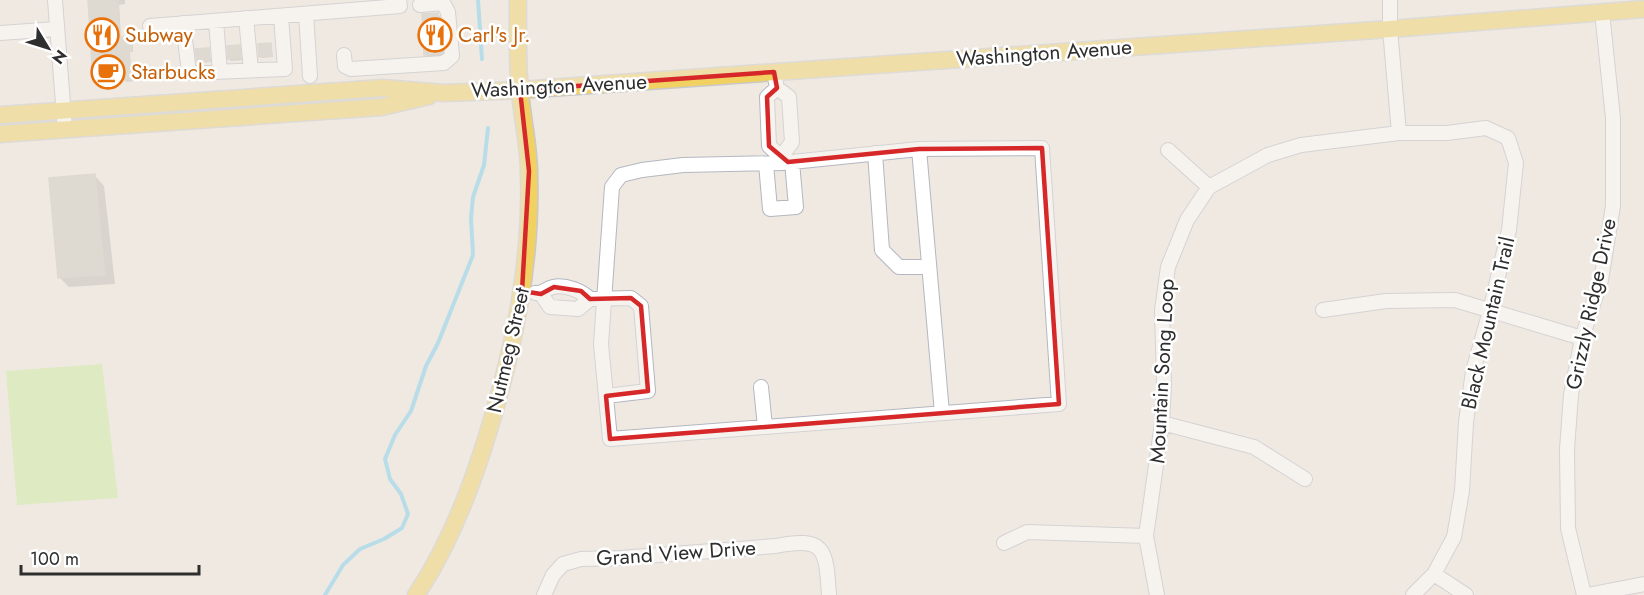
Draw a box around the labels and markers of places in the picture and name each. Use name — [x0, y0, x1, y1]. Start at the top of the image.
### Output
restaurant icon: Subway — [84, 17, 120, 53]
restaurant icon: Carl's Jr. — [417, 17, 453, 53]
place label: Subway — [125, 20, 193, 50]
place label: Carl's Jr. — [458, 20, 530, 50]
cafe icon: Starbucks — [90, 54, 126, 90]
place label: Starbucks — [131, 57, 216, 87]

